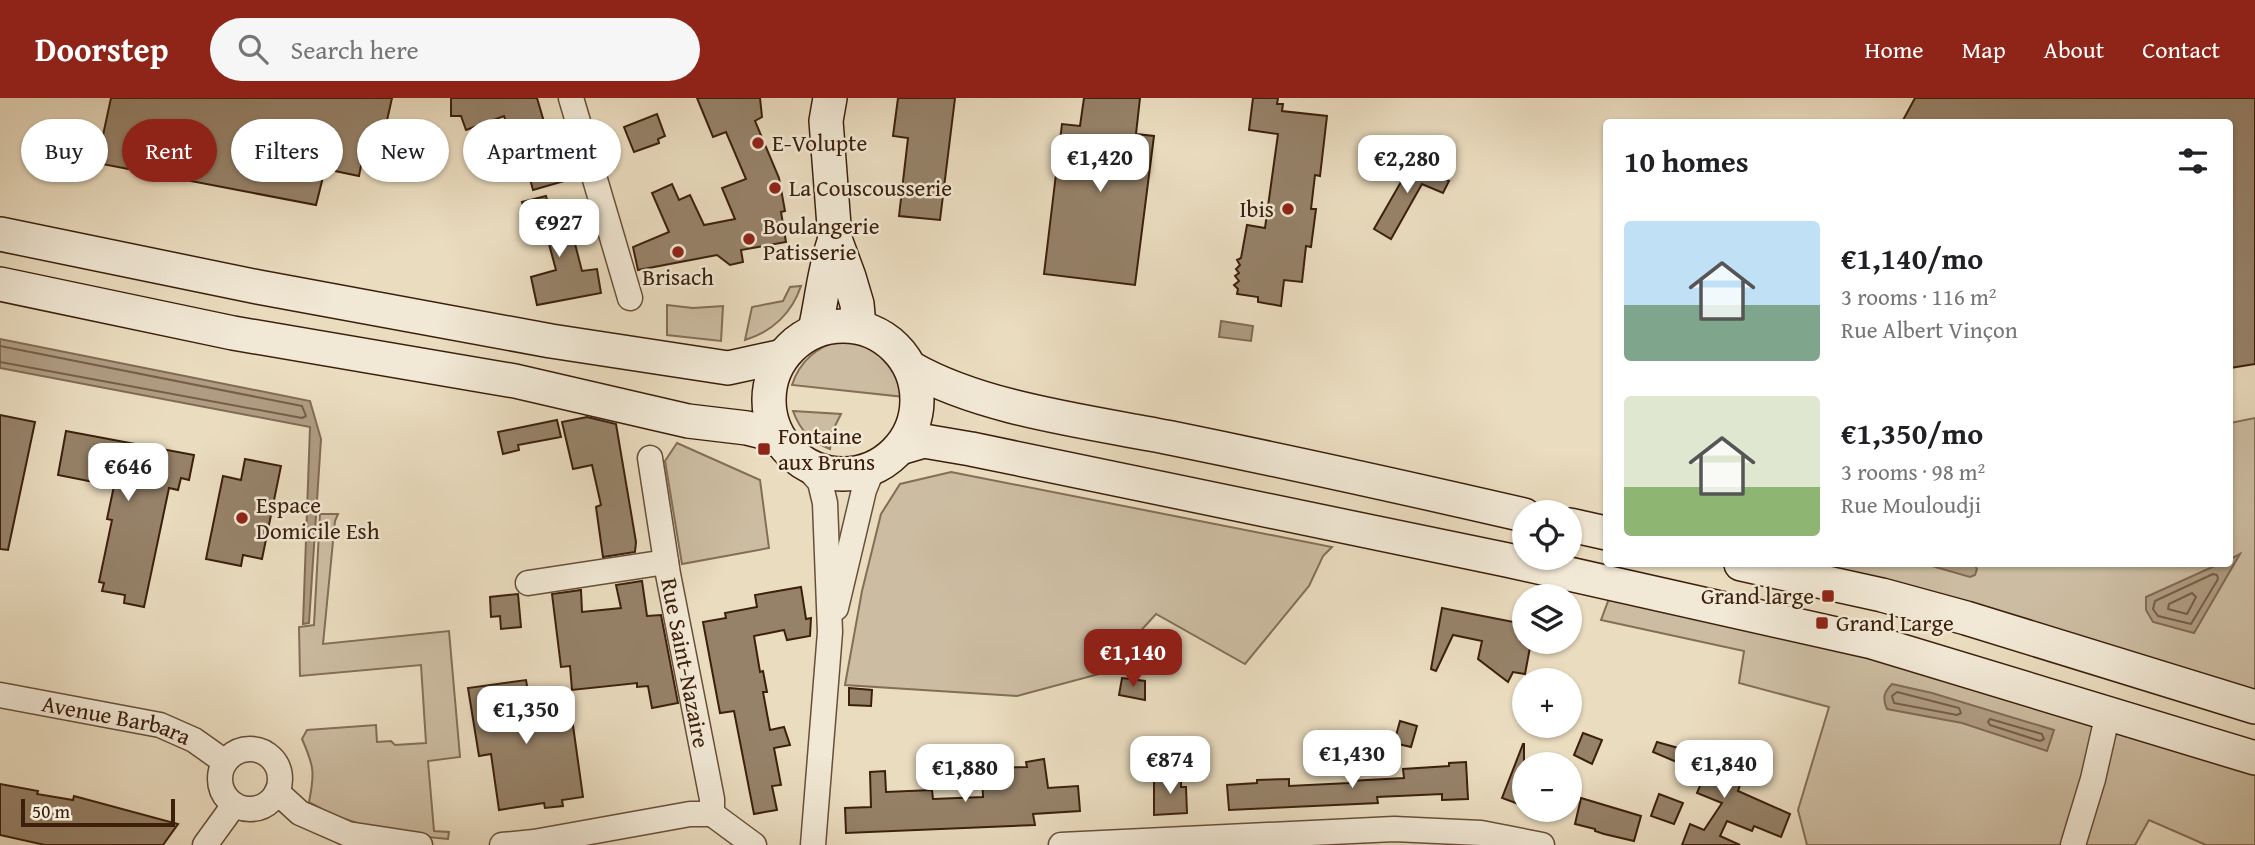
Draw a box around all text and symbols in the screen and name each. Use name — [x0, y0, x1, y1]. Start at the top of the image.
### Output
search box — [210, 18, 700, 81]
text: Doorstep — [35, 25, 168, 73]
icon: search — [234, 30, 272, 68]
text: Search here — [290, 30, 419, 69]
text: Home — [1865, 32, 1924, 67]
text: Map — [1962, 32, 2006, 67]
text: About — [2044, 32, 2104, 67]
text: Contact — [2142, 32, 2220, 67]
chip: Buy — [21, 119, 108, 182]
chip: Rent — [122, 119, 217, 182]
chip: Filters — [231, 119, 343, 182]
chip: New — [357, 119, 449, 182]
chip: Apartment — [463, 119, 621, 182]
place label: E-Volupte — [772, 126, 867, 159]
pin: €1,420 — [1043, 134, 1157, 194]
marker: E-Volupte — [750, 135, 766, 151]
pin: €2,280 — [1350, 136, 1464, 195]
text: 10 homes — [1624, 139, 1749, 183]
text: €1,420 — [1067, 140, 1133, 173]
text: €2,280 — [1374, 141, 1440, 174]
icon: filters — [2174, 142, 2212, 180]
place label: La Couscousserie — [789, 171, 952, 204]
marker: La Couscousserie — [767, 180, 783, 196]
place label: Ibis — [1239, 192, 1274, 225]
pin: €927 — [518, 200, 600, 259]
marker: Ibis — [1280, 201, 1296, 217]
text: €927 — [535, 205, 583, 238]
place label: Boulangerie Patisserie — [763, 209, 879, 268]
marker: Boulangerie Patisserie — [741, 231, 757, 247]
text: €1,140/mo — [1841, 236, 1983, 280]
marker: Brisach — [670, 244, 686, 260]
icon: home — [1680, 249, 1764, 333]
place label: Brisach — [642, 260, 714, 293]
text: 3 rooms · 116 m² — [1841, 280, 1996, 313]
text: Rue Albert Vinçon — [1841, 313, 2018, 346]
text: €1,350/mo — [1841, 411, 1983, 455]
place label: Fontaine aux Bruns — [778, 419, 875, 478]
icon: home — [1680, 424, 1764, 508]
marker: Fontaine aux Bruns — [756, 441, 772, 457]
pin: €646 — [87, 444, 169, 503]
text: €646 — [104, 449, 152, 482]
text: 3 rooms · 98 m² — [1841, 455, 1985, 488]
place label: Espace Domicile Esh — [256, 488, 380, 547]
text: Rue Mouloudji — [1841, 488, 1981, 521]
map controls — [1512, 500, 1582, 822]
button: locate — [1512, 500, 1582, 570]
marker: Espace Domicile Esh — [234, 510, 250, 526]
street label: Rue Saint-Nazaire — [653, 575, 719, 751]
place label: Grand large — [1701, 579, 1814, 612]
button: layers — [1512, 584, 1582, 654]
marker: Grand large — [1820, 588, 1836, 604]
place label: Grand Large — [1836, 606, 1954, 639]
marker: Grand Large — [1814, 615, 1830, 631]
pin: €1,140 — [1076, 630, 1190, 689]
text: €1,140 — [1100, 635, 1166, 668]
button: + — [1512, 668, 1582, 738]
street label: Avenue Barbara — [39, 686, 196, 753]
pin: €1,350 — [469, 686, 583, 746]
text: €1,350 — [493, 692, 559, 725]
pin: €1,430 — [1295, 730, 1409, 790]
pin: €874 — [1129, 736, 1211, 796]
text: €1,430 — [1319, 736, 1385, 769]
pin: €1,840 — [1667, 740, 1781, 800]
text: €874 — [1146, 742, 1194, 775]
pin: €1,880 — [908, 744, 1022, 804]
text: €1,840 — [1691, 746, 1757, 779]
text: €1,880 — [932, 750, 998, 783]
button: − — [1512, 752, 1582, 822]
scale bar — [21, 796, 175, 828]
text: 50 m — [32, 797, 70, 825]

